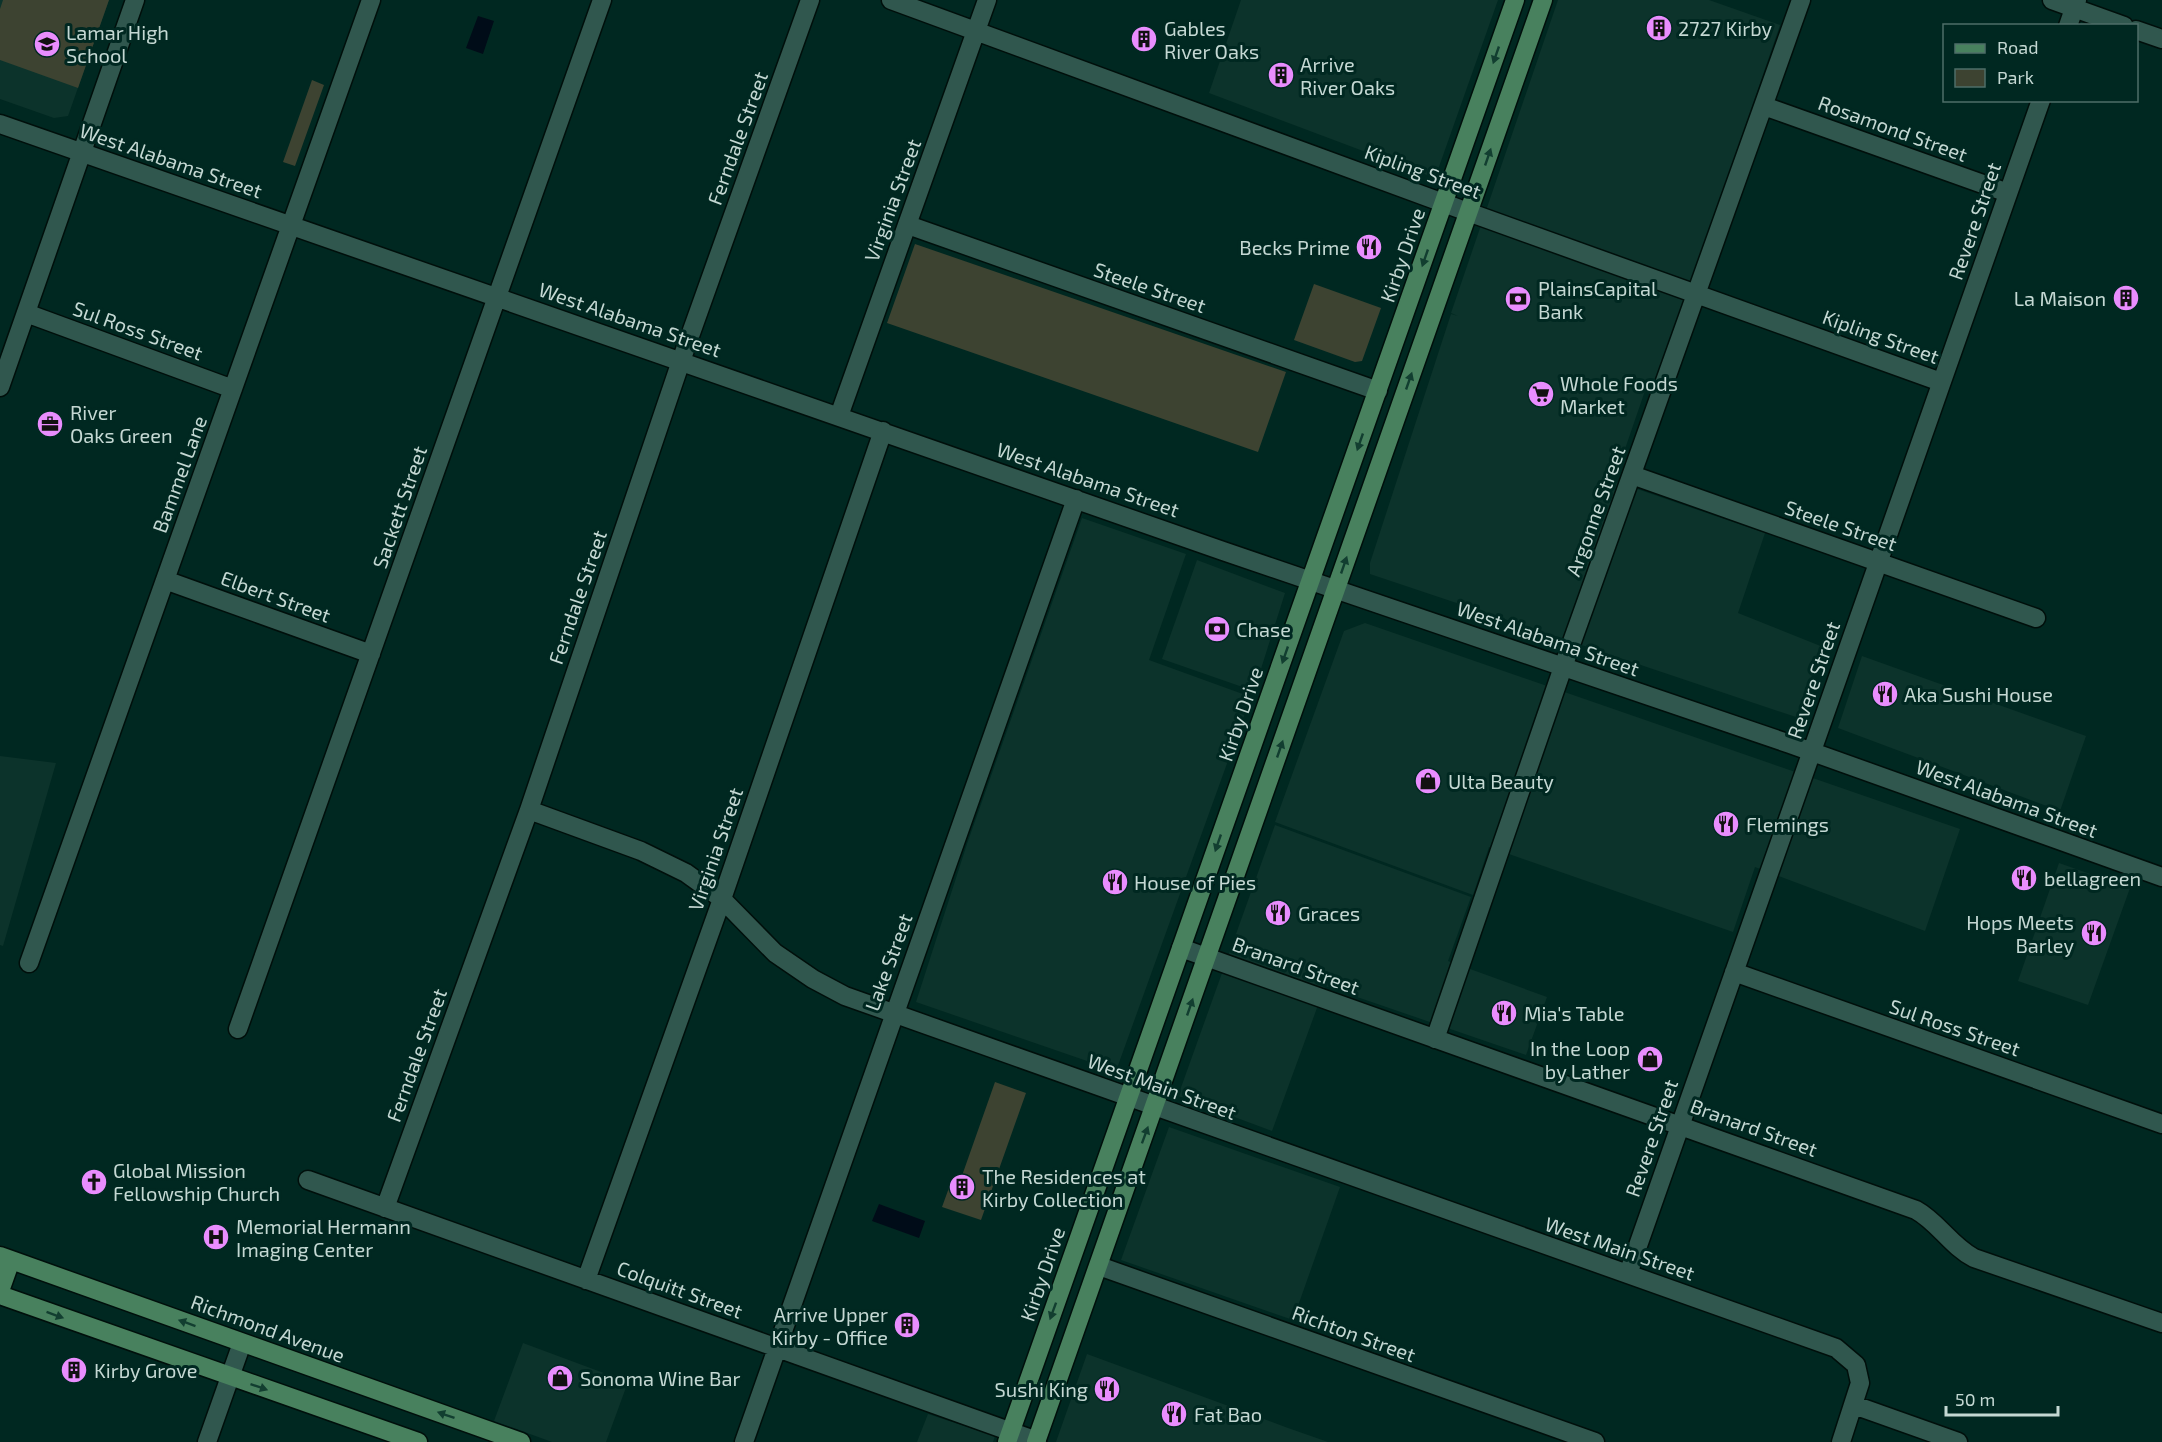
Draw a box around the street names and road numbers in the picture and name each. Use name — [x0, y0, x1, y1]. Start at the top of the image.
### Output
street label: Ferndale Street — [702, 68, 772, 208]
street label: Rosamond Street — [1815, 90, 1971, 166]
street label: West Alabama Street — [77, 117, 266, 203]
street label: Virginia Street — [859, 135, 925, 265]
street label: Kipling Street — [1362, 139, 1485, 203]
street label: Revere Street — [1943, 159, 2005, 283]
street label: Kirby Drive — [1375, 205, 1429, 305]
street label: Steele Street — [1091, 257, 1210, 318]
street label: West Alabama Street — [536, 276, 725, 362]
street label: Sul Ross Street — [70, 295, 207, 365]
street label: Kipling Street — [1820, 304, 1943, 368]
street label: Bammel Lane — [147, 412, 211, 536]
street label: West Alabama Street — [994, 436, 1183, 522]
street label: Sackett Street — [367, 442, 431, 571]
street label: Argonne Street — [1560, 442, 1630, 579]
street label: Steele Street — [1782, 495, 1901, 556]
street label: Ferndale Street — [543, 527, 611, 667]
street label: Elbert Street — [218, 565, 334, 627]
street label: West Alabama Street — [1454, 595, 1643, 681]
street label: Revere Street — [1782, 618, 1844, 742]
street label: Kirby Drive — [1213, 664, 1267, 764]
street label: West Alabama Street — [1913, 754, 2101, 842]
street label: Virginia Street — [683, 784, 747, 914]
street label: Lake Street — [859, 910, 917, 1014]
street label: Branard Street — [1229, 931, 1363, 999]
street label: Ferndale Street — [381, 985, 451, 1125]
street label: Sul Ross Street — [1887, 993, 2024, 1061]
street label: West Main Street — [1084, 1048, 1240, 1124]
street label: Revere Street — [1620, 1076, 1682, 1200]
street label: Branard Street — [1687, 1093, 1821, 1161]
street label: West Main Street — [1542, 1211, 1698, 1285]
street label: Kirby Drive — [1015, 1224, 1069, 1324]
street label: Colquitt Street — [614, 1255, 746, 1323]
street label: Richmond Avenue — [188, 1289, 348, 1367]
street label: Richton Street — [1289, 1300, 1419, 1367]

